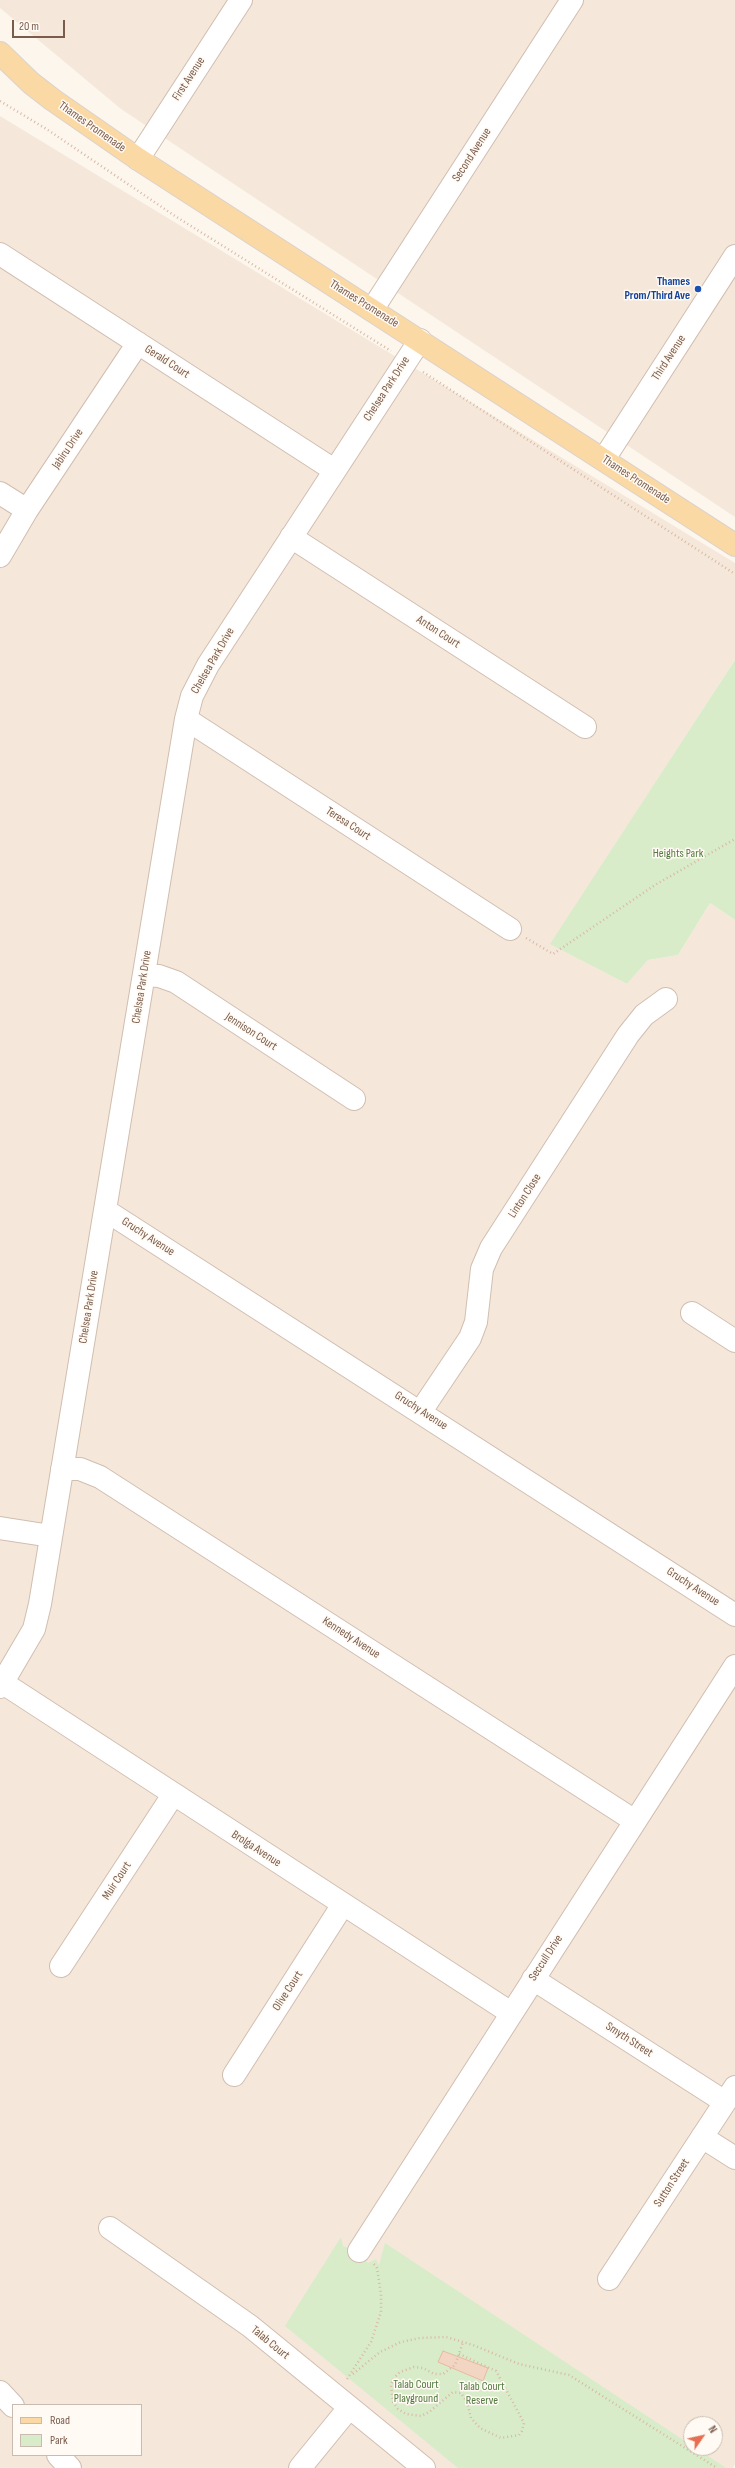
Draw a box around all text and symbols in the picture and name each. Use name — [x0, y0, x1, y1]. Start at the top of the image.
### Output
scale bar — [14, 12, 67, 38]
text: 20 m — [19, 19, 39, 34]
street label: First Avenue — [169, 54, 209, 104]
street label: Thames Promenade — [56, 99, 128, 155]
street label: Second Avenue — [449, 125, 495, 185]
place label: Thames Prom/Third Ave — [624, 275, 690, 303]
street label: Thames Promenade — [327, 277, 401, 331]
marker: Thames Prom/Third Ave — [693, 284, 703, 294]
street label: Third Avenue — [649, 332, 689, 384]
street label: Gerald Court — [142, 342, 192, 382]
street label: Chelsea Park Drive — [361, 354, 413, 424]
street label: Jabiru Drive — [49, 426, 87, 472]
street label: Thames Promenade — [599, 453, 673, 507]
street label: Anton Court — [413, 613, 463, 651]
street label: Chelsea Park Drive — [188, 625, 238, 697]
street label: Teresa Court — [323, 804, 373, 844]
park label: Heights Park — [653, 847, 703, 861]
street label: Chelsea Park Drive — [129, 949, 155, 1025]
street label: Jennison Court — [222, 1010, 280, 1054]
street label: Linton Close — [505, 1171, 545, 1221]
street label: Gruchy Avenue — [119, 1215, 177, 1259]
street label: Chelsea Park Drive — [76, 1269, 102, 1345]
street label: Gruchy Avenue — [392, 1389, 450, 1433]
street label: Gruchy Avenue — [664, 1565, 722, 1609]
street label: Kennedy Avenue — [319, 1614, 383, 1662]
street label: Brolga Avenue — [228, 1828, 284, 1870]
street label: Muir Court — [99, 1859, 135, 1903]
street label: Seccull Drive — [526, 1932, 566, 1984]
street label: Olive Court — [270, 1968, 306, 2014]
street label: Smyth Street — [603, 2019, 655, 2061]
street label: Sutton Street — [651, 2156, 693, 2210]
street label: Talab Court — [248, 2323, 292, 2363]
park label: Talab Court Playground — [393, 2378, 439, 2406]
park label: Talab Court Reserve — [459, 2380, 505, 2408]
legend — [12, 2404, 142, 2456]
text: Road — [50, 2413, 70, 2428]
north arrow — [683, 2416, 723, 2456]
text: N — [706, 2423, 720, 2436]
text: Park — [50, 2433, 68, 2448]

